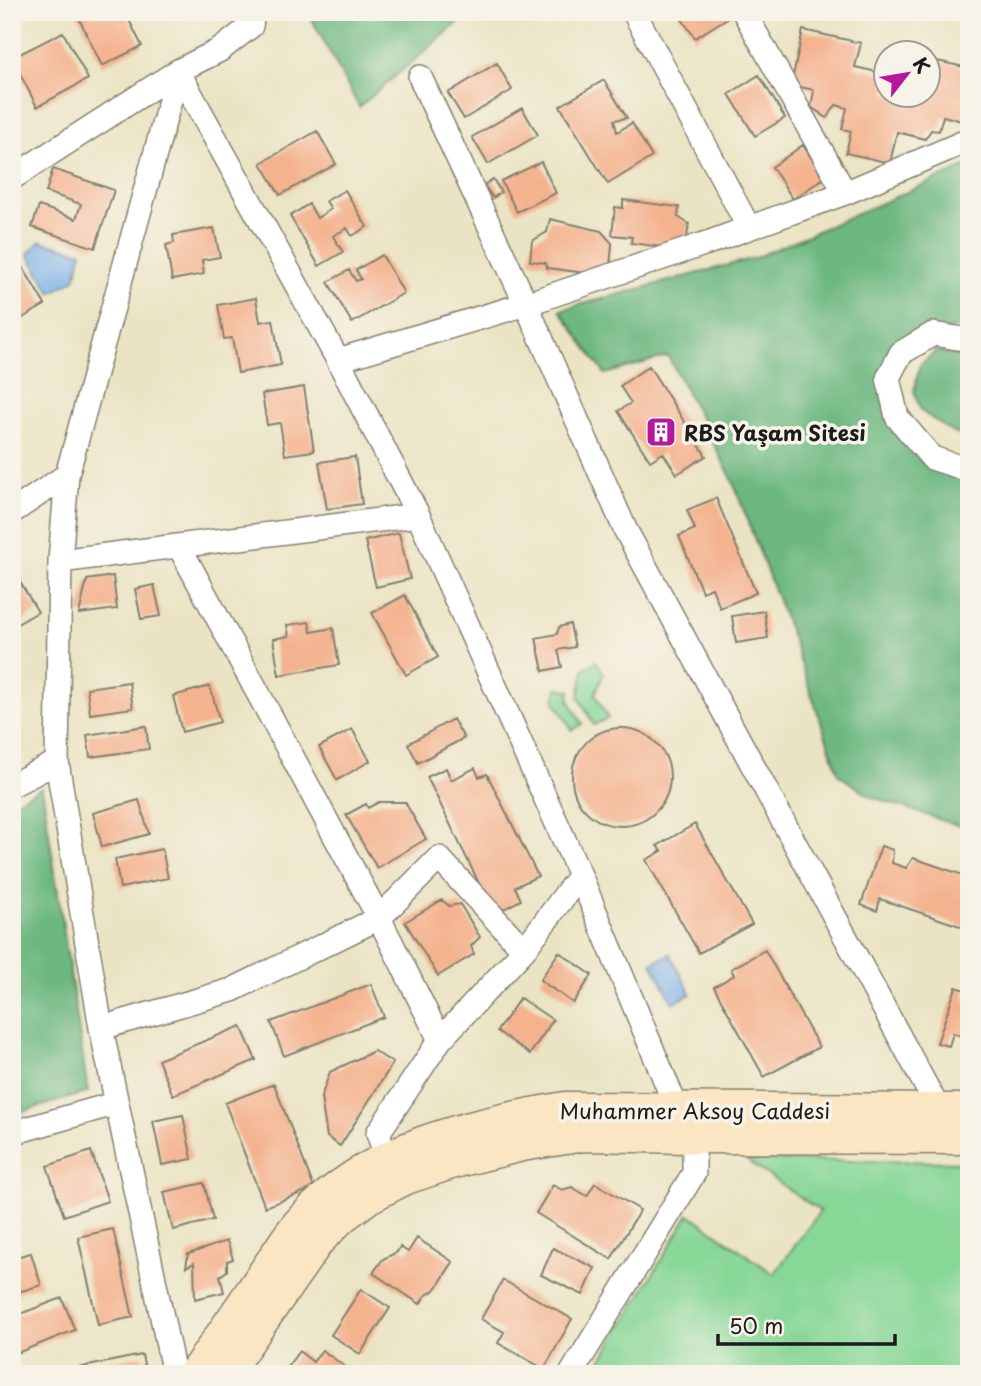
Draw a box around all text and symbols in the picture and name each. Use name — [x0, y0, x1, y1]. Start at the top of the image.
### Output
north arrow — [872, 38, 942, 108]
text: K — [907, 52, 938, 78]
building icon: RBS Yaşam Sitesi — [644, 415, 678, 449]
place label: RBS Yaşam Sitesi — [684, 416, 866, 448]
street label: Muhammer Aksoy Caddesi — [560, 1094, 830, 1126]
scale bar — [718, 1302, 895, 1346]
text: 50 m — [729, 1309, 783, 1341]

